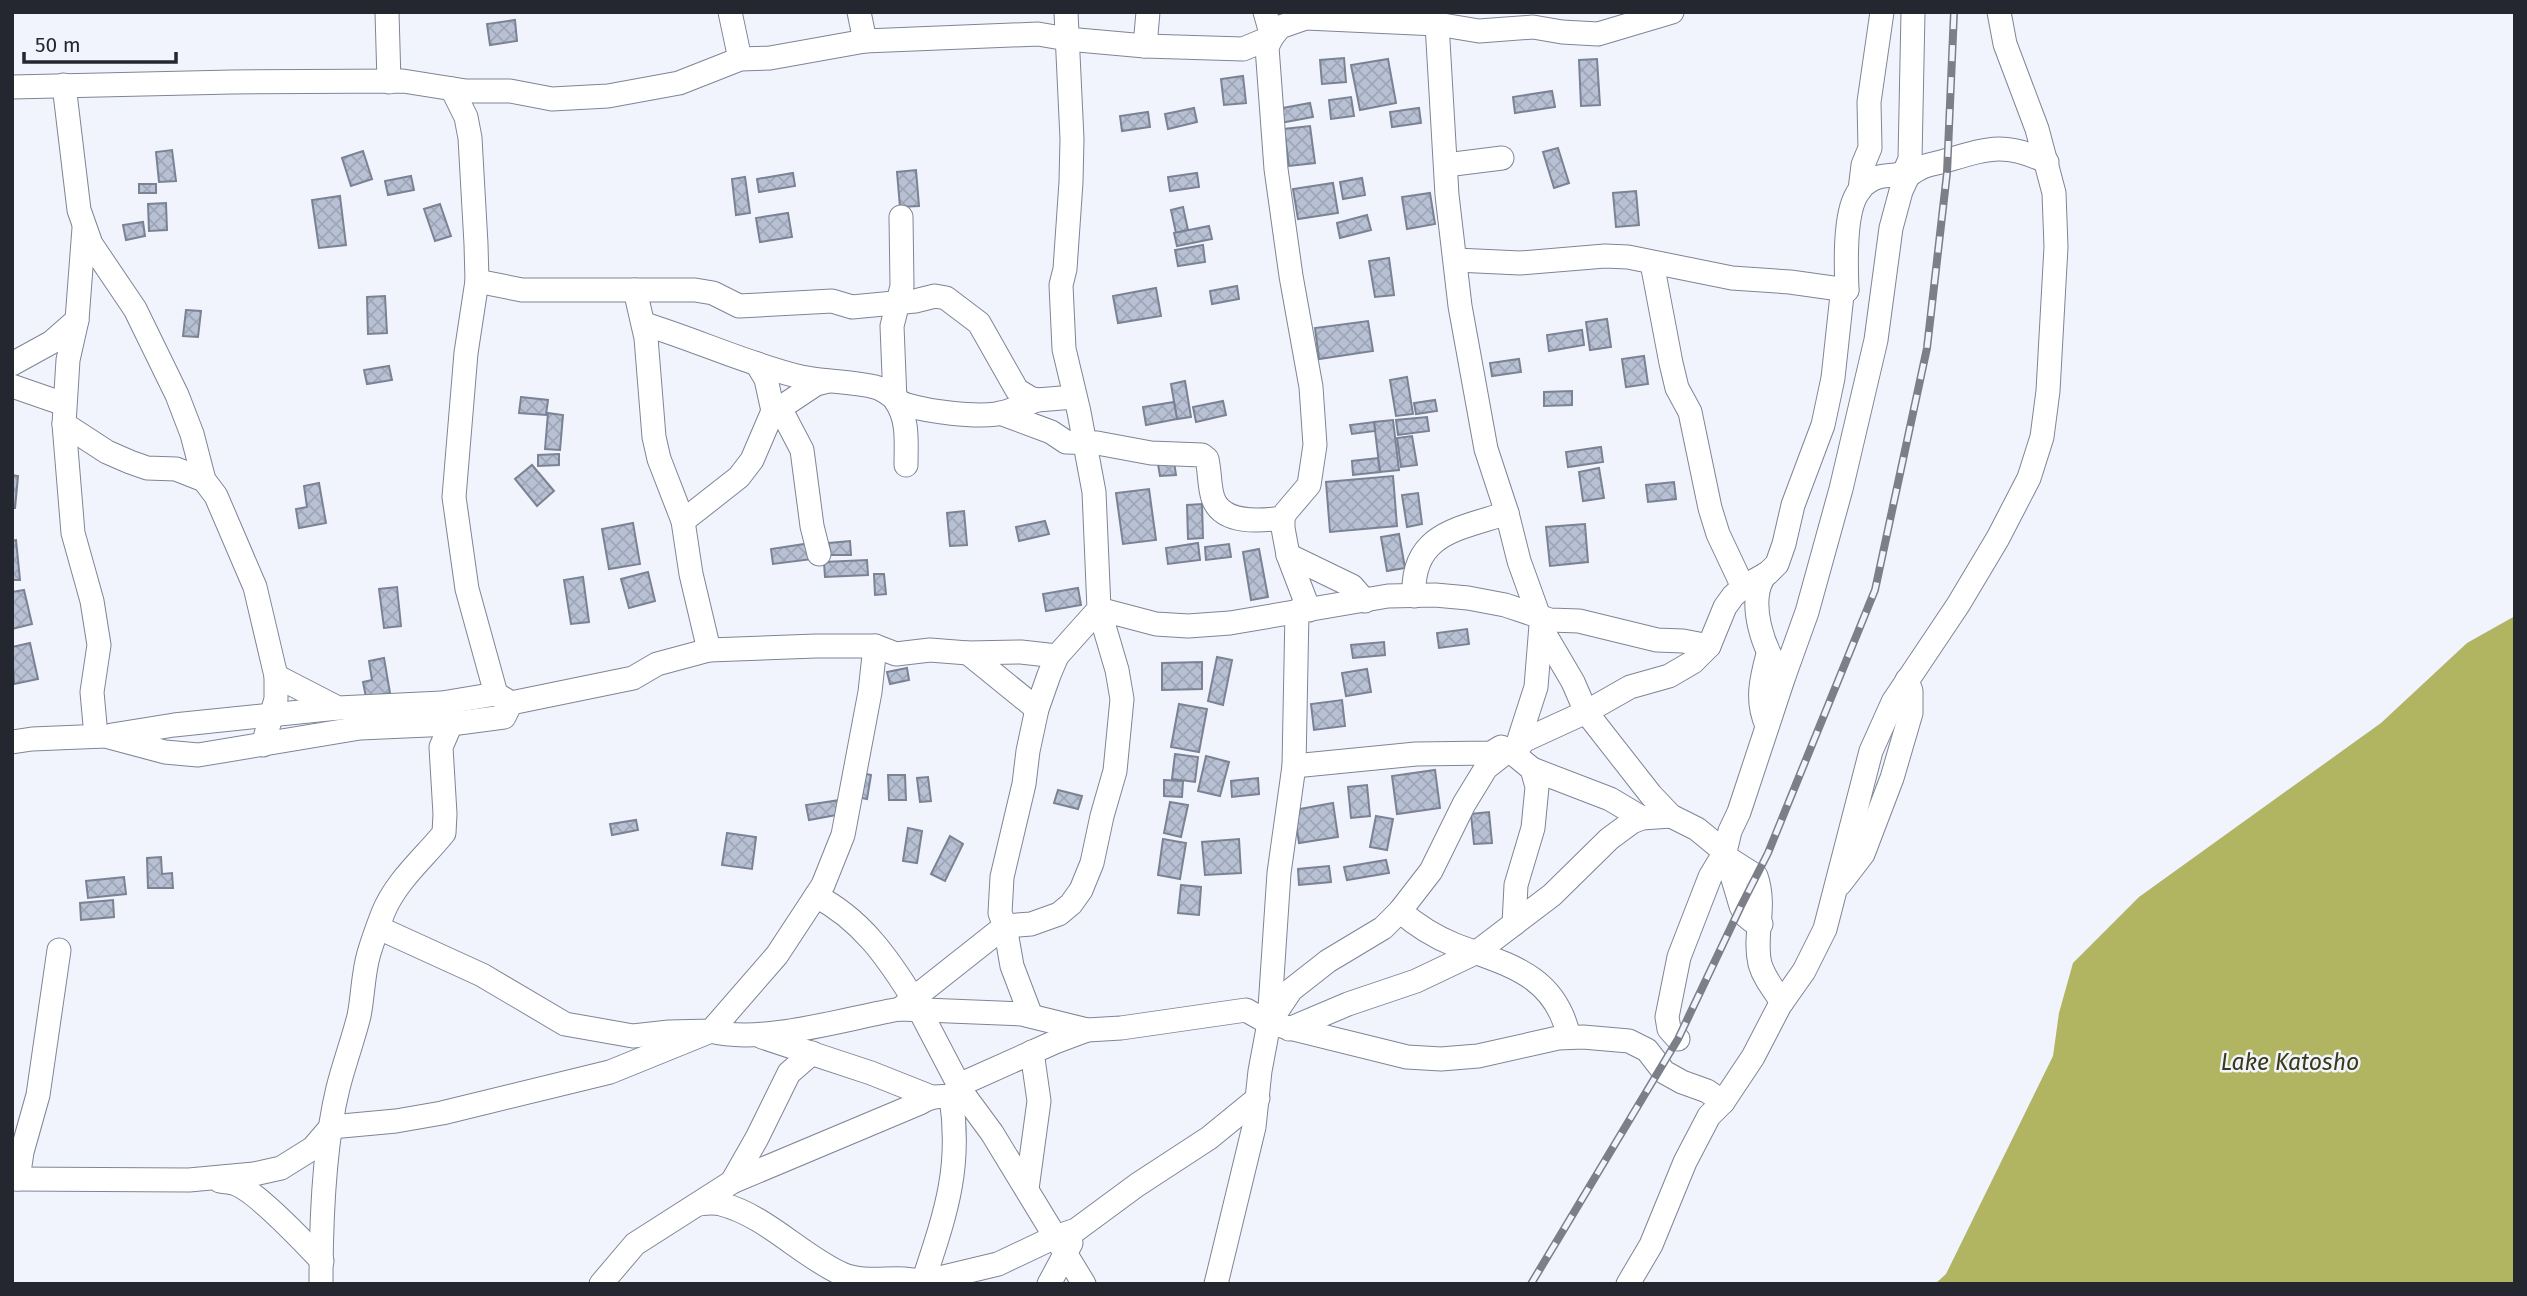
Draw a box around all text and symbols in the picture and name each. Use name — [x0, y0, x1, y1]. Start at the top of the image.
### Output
scale bar — [24, 21, 177, 65]
text: 50 m — [35, 32, 81, 58]
water label: Lake Katosho — [2221, 1048, 2359, 1076]

